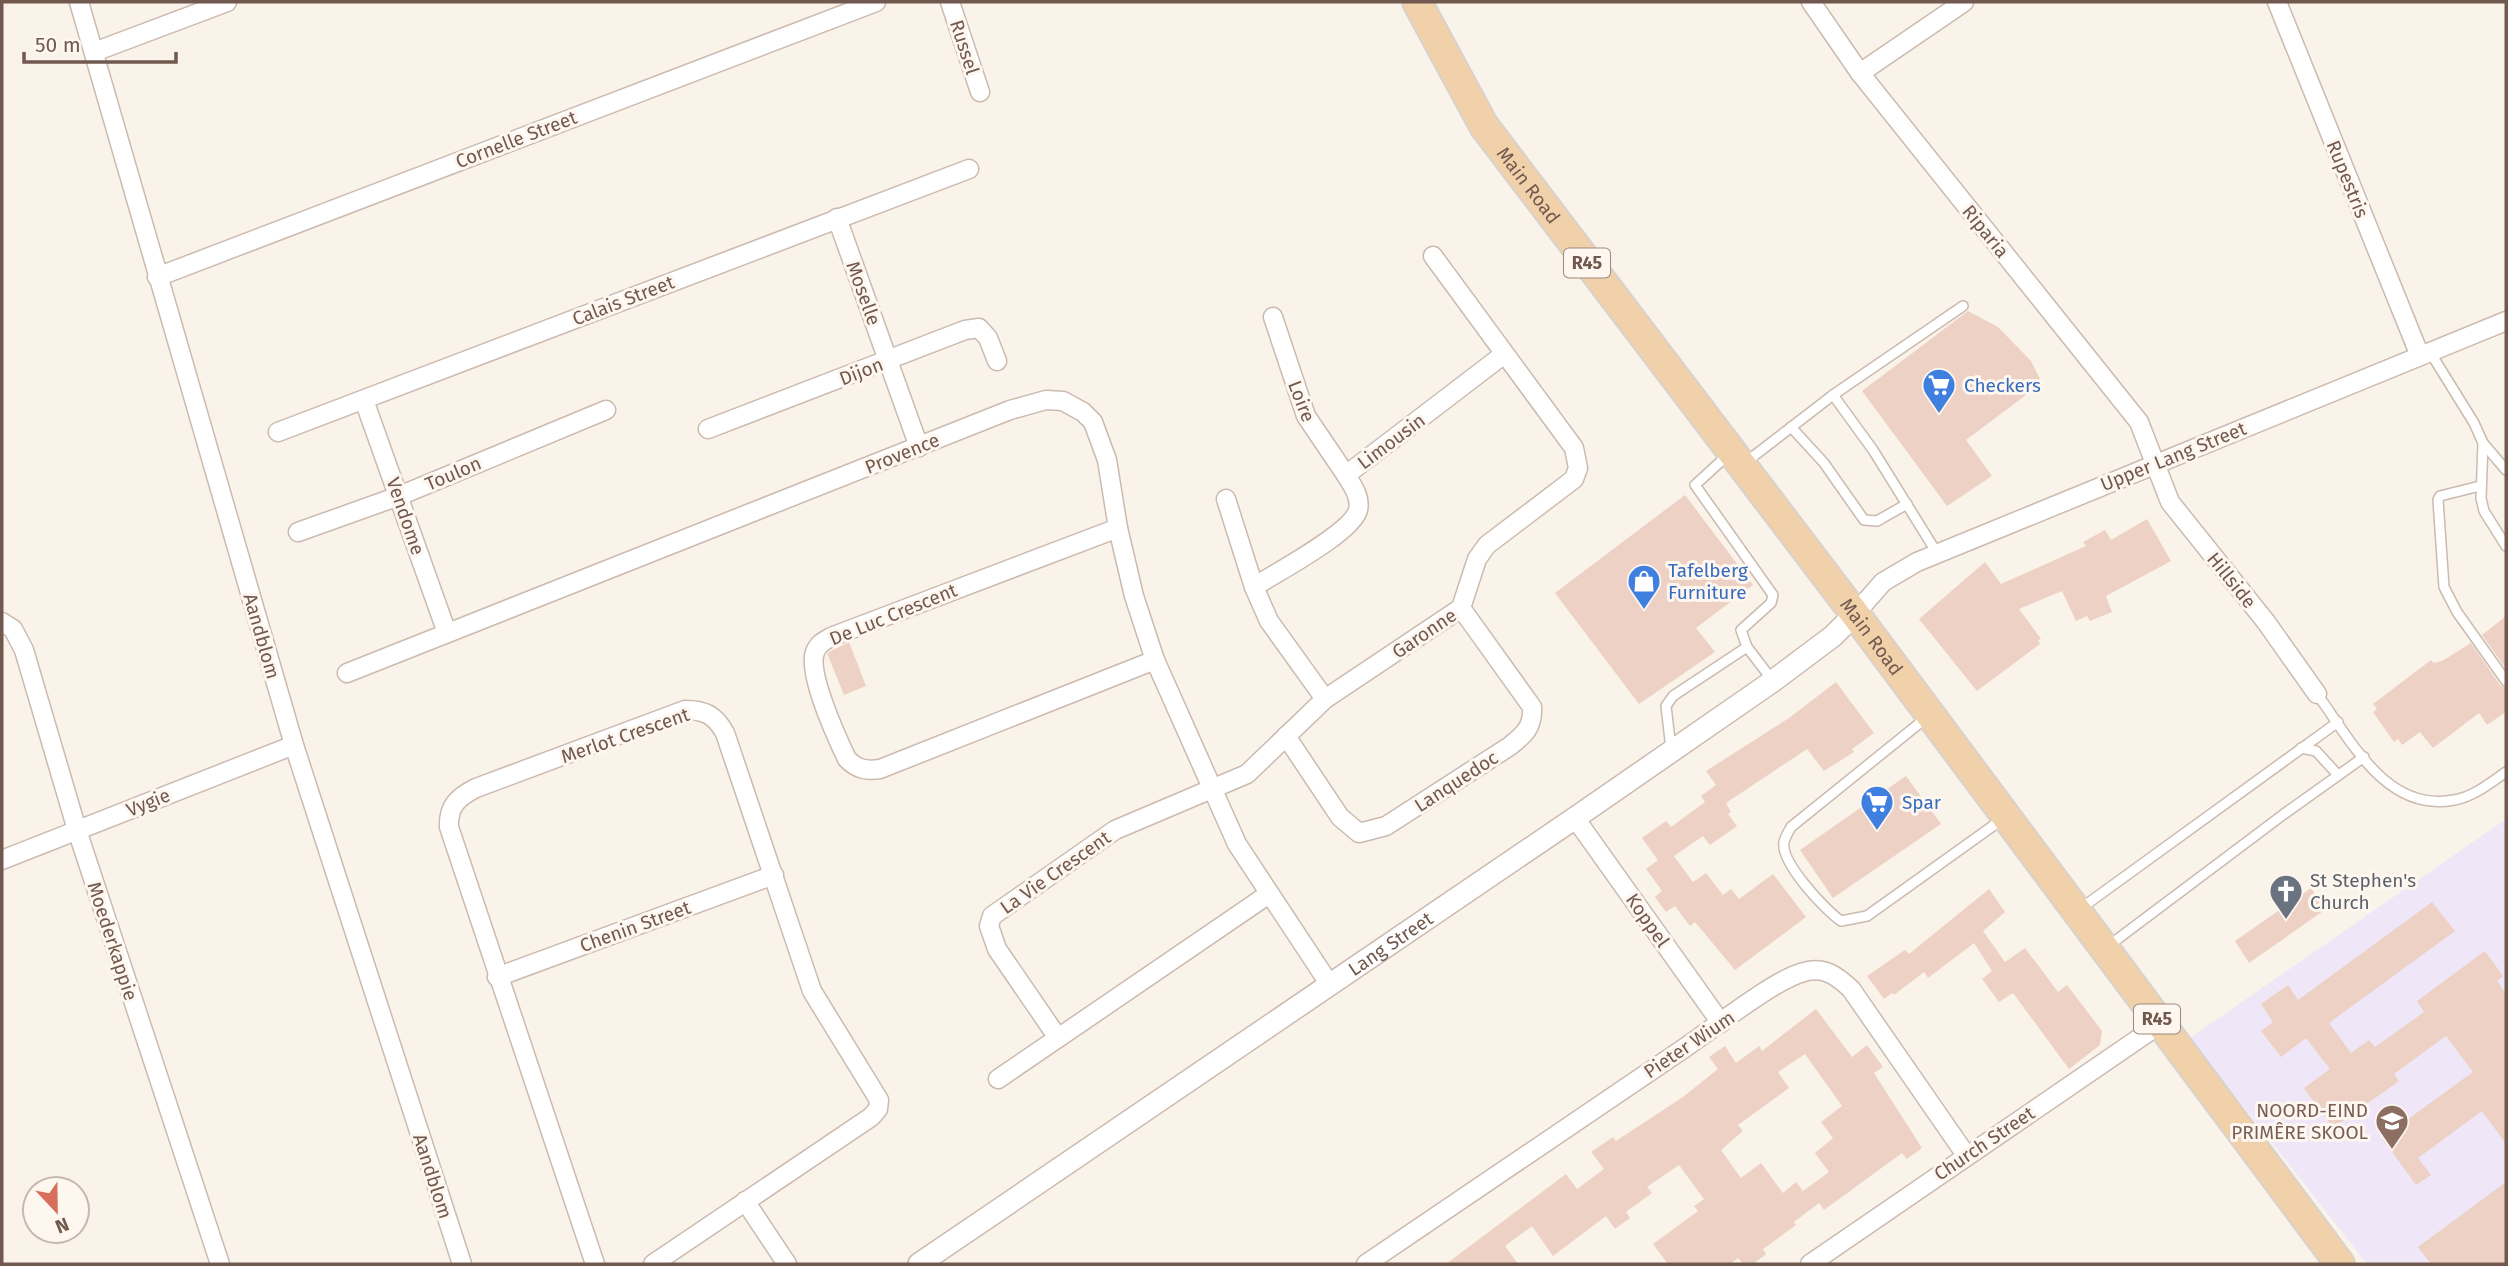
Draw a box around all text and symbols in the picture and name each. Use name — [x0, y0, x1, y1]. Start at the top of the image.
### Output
street label: Russel — [945, 17, 984, 78]
scale bar — [24, 21, 177, 65]
text: 50 m — [35, 32, 81, 58]
street label: Cornelle Street — [452, 106, 580, 173]
street label: Rupestris — [2322, 137, 2374, 221]
street label: Main Road — [1492, 142, 1565, 228]
street label: Riparia — [1957, 200, 2014, 262]
road number: R45 — [1564, 248, 1610, 278]
street label: Moselle — [841, 258, 886, 328]
street label: Calais Street — [569, 270, 677, 330]
street label: Dijon — [836, 353, 886, 390]
supermarket icon: Checkers — [1920, 366, 1958, 415]
place label: Checkers — [1964, 374, 2041, 397]
street label: Loire — [1283, 377, 1320, 425]
street label: Limousin — [1353, 409, 1430, 474]
street label: Upper Lang Street — [2097, 417, 2250, 496]
street label: Provence — [862, 428, 943, 479]
street label: Toulon — [422, 451, 485, 496]
street label: Vendome — [382, 474, 430, 558]
street label: Hillside — [2202, 548, 2261, 613]
place label: Tafelberg Furniture — [1668, 559, 1748, 604]
shop icon: Tafelberg Furniture — [1625, 562, 1663, 611]
street label: De Luc Crescent — [826, 578, 960, 650]
street label: Aandblom — [238, 591, 285, 682]
street label: Main Road — [1835, 594, 1908, 680]
street label: Garonne — [1388, 604, 1461, 663]
street label: Merlot Crescent — [558, 703, 693, 768]
street label: Lanquedoc — [1410, 746, 1502, 817]
street label: Vygie — [123, 783, 173, 822]
supermarket icon: Spar — [1858, 783, 1896, 832]
place label: Spar — [1902, 791, 1942, 814]
street label: La Vie Crescent — [996, 826, 1115, 919]
place label: St Stephen's Church — [2310, 869, 2416, 914]
church icon: St Stephen's Church — [2267, 872, 2305, 921]
street label: Moederkappie — [83, 879, 143, 1003]
street label: Koppel — [1621, 889, 1675, 952]
street label: Chenin Street — [577, 896, 694, 957]
street label: Lang Street — [1344, 907, 1437, 981]
road number: R45 — [2134, 1004, 2180, 1034]
street label: Pieter Wium — [1640, 1006, 1739, 1083]
place label: NOORD-EIND PRIMÊRE SKOOL — [2231, 1099, 2369, 1144]
street label: Church Street — [1930, 1101, 2039, 1185]
school or university icon: NOORD-EIND PRIMÊRE SKOOL — [2373, 1102, 2411, 1151]
street label: Aandblom — [408, 1131, 457, 1221]
north arrow — [21, 1175, 91, 1245]
text: N — [52, 1212, 72, 1238]

